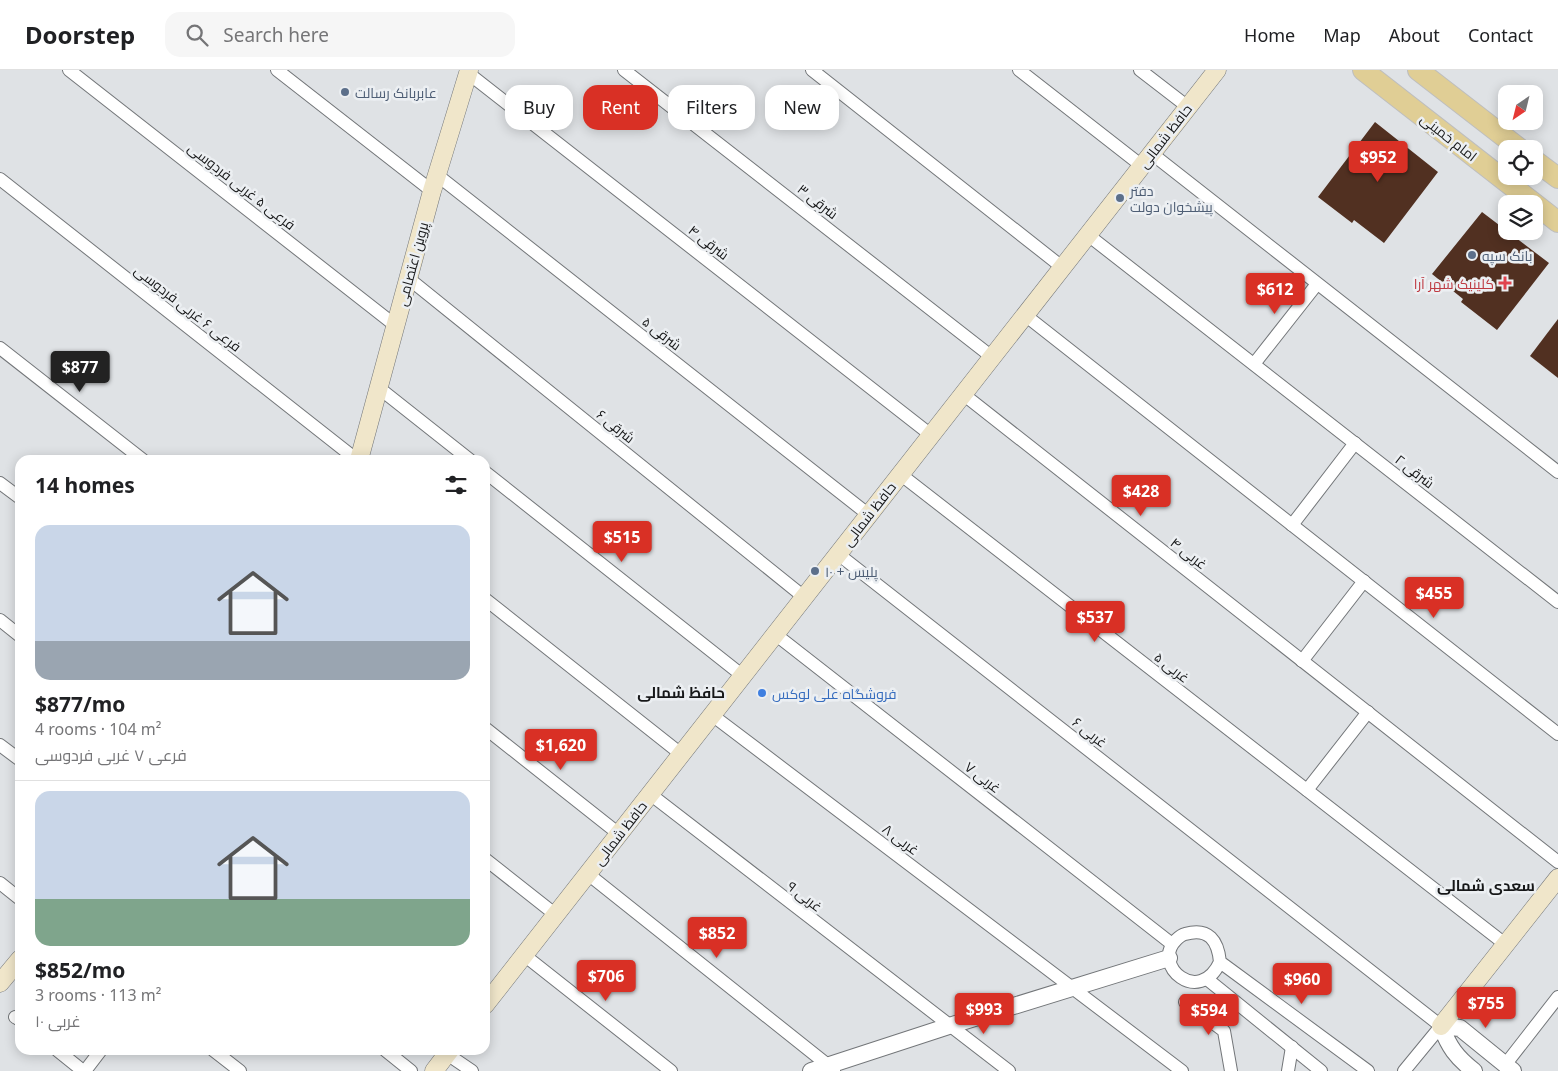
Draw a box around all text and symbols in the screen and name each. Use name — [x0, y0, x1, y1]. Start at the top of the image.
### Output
search box — [165, 12, 515, 57]
text: Doorstep — [25, 18, 135, 51]
icon: search — [183, 21, 211, 49]
text: Search here — [223, 22, 329, 48]
text: Home — [1244, 23, 1295, 47]
text: Map — [1323, 23, 1361, 47]
text: About — [1389, 23, 1440, 47]
text: Contact — [1468, 23, 1533, 47]
place label: عابربانک رسالت — [355, 83, 437, 102]
chip: Buy — [505, 85, 573, 130]
chip: Rent — [583, 85, 658, 130]
chip: Filters — [668, 85, 755, 130]
chip: New — [765, 85, 839, 130]
north arrow — [1498, 85, 1542, 130]
map controls — [1498, 85, 1543, 240]
marker: عابربانک رسالت — [339, 86, 351, 98]
street label: حافظ شمالی — [1134, 100, 1196, 172]
street label: امام خمینی — [1416, 109, 1481, 166]
street label: فرعی ۵ غربی فردوسی — [184, 138, 300, 234]
pin: $952 — [1348, 140, 1408, 183]
button: locate — [1498, 140, 1543, 185]
text: $952 — [1360, 146, 1396, 168]
street label: ۳ شرقی — [794, 179, 842, 223]
place label: دفتر پیشخوان دولت — [1129, 181, 1213, 217]
marker: دفتر پیشخوان دولت — [1114, 192, 1126, 204]
button: layers — [1498, 195, 1543, 240]
street label: پروین اعتصامی — [392, 220, 433, 308]
street label: ۴ شرقی — [685, 220, 733, 264]
place label: بانک سپه — [1482, 246, 1532, 266]
marker: بانک سپه — [1466, 249, 1478, 261]
street label: فرعی ۶ غربی فردوسی — [131, 260, 245, 356]
pin: $612 — [1245, 272, 1305, 315]
place label: کلینیک شهر آرا — [1414, 274, 1494, 293]
marker: کلینیک شهر آرا — [1498, 276, 1512, 290]
text: $612 — [1257, 278, 1293, 300]
street label: ۵ شرقی — [638, 312, 686, 354]
pin: $877 — [50, 350, 110, 393]
text: $877 — [62, 356, 98, 378]
street label: ۶ شرقی — [593, 405, 639, 447]
street label: ۲ شرقی — [1392, 450, 1438, 492]
text: 14 homes — [35, 471, 135, 499]
icon: filters — [442, 471, 470, 499]
pin: $428 — [1111, 474, 1171, 517]
street label: حافظ شمالی — [838, 478, 900, 550]
text: $428 — [1123, 480, 1159, 502]
pin: $515 — [592, 520, 652, 563]
text: $515 — [604, 526, 640, 548]
street label: ۴ غربی — [1167, 533, 1211, 573]
icon: home — [208, 558, 298, 648]
place label: پلیس + ۱۰ — [825, 562, 878, 582]
marker: پلیس + ۱۰ — [809, 565, 821, 577]
pin: $455 — [1404, 576, 1464, 619]
text: $455 — [1416, 582, 1452, 604]
pin: $537 — [1065, 600, 1125, 643]
text: $537 — [1077, 606, 1113, 628]
street label: ۵ غربی — [1150, 647, 1194, 687]
district label: حافظ شمالی — [637, 682, 725, 702]
place label: فروشگاه علی لوکس — [772, 684, 897, 703]
marker: فروشگاه علی لوکس — [756, 687, 768, 699]
text: $877/mo — [35, 690, 125, 718]
street label: ۶ غربی — [1069, 713, 1111, 751]
text: 4 rooms · 104 m² — [35, 718, 161, 740]
pin: $1,620 — [520, 728, 602, 771]
text: $1,620 — [536, 734, 586, 756]
text: فرعی ۷ غربی فردوسی — [35, 744, 187, 766]
street label: ۷ غربی — [961, 757, 1005, 797]
street label: حافظ شمالی — [589, 797, 651, 869]
street label: ۸ غربی — [879, 819, 923, 859]
icon: home — [208, 823, 298, 913]
district label: سعدی شمالی — [1437, 875, 1535, 895]
street label: ۹ غربی — [784, 876, 826, 916]
pin: $852 — [687, 916, 747, 959]
text: $852 — [699, 922, 735, 944]
text: $852/mo — [35, 956, 125, 984]
pin: $706 — [576, 960, 636, 1002]
pin: $960 — [1272, 962, 1332, 1005]
text: $706 — [588, 965, 624, 987]
text: $960 — [1284, 968, 1320, 990]
text: 3 rooms · 113 m² — [35, 984, 161, 1006]
pin: $755 — [1456, 986, 1516, 1029]
pin: $993 — [954, 992, 1014, 1035]
text: $755 — [1468, 992, 1504, 1014]
pin: $594 — [1179, 994, 1239, 1036]
text: $993 — [966, 998, 1002, 1020]
text: $594 — [1191, 999, 1227, 1021]
text: ۱۰ غربی — [35, 1010, 81, 1032]

